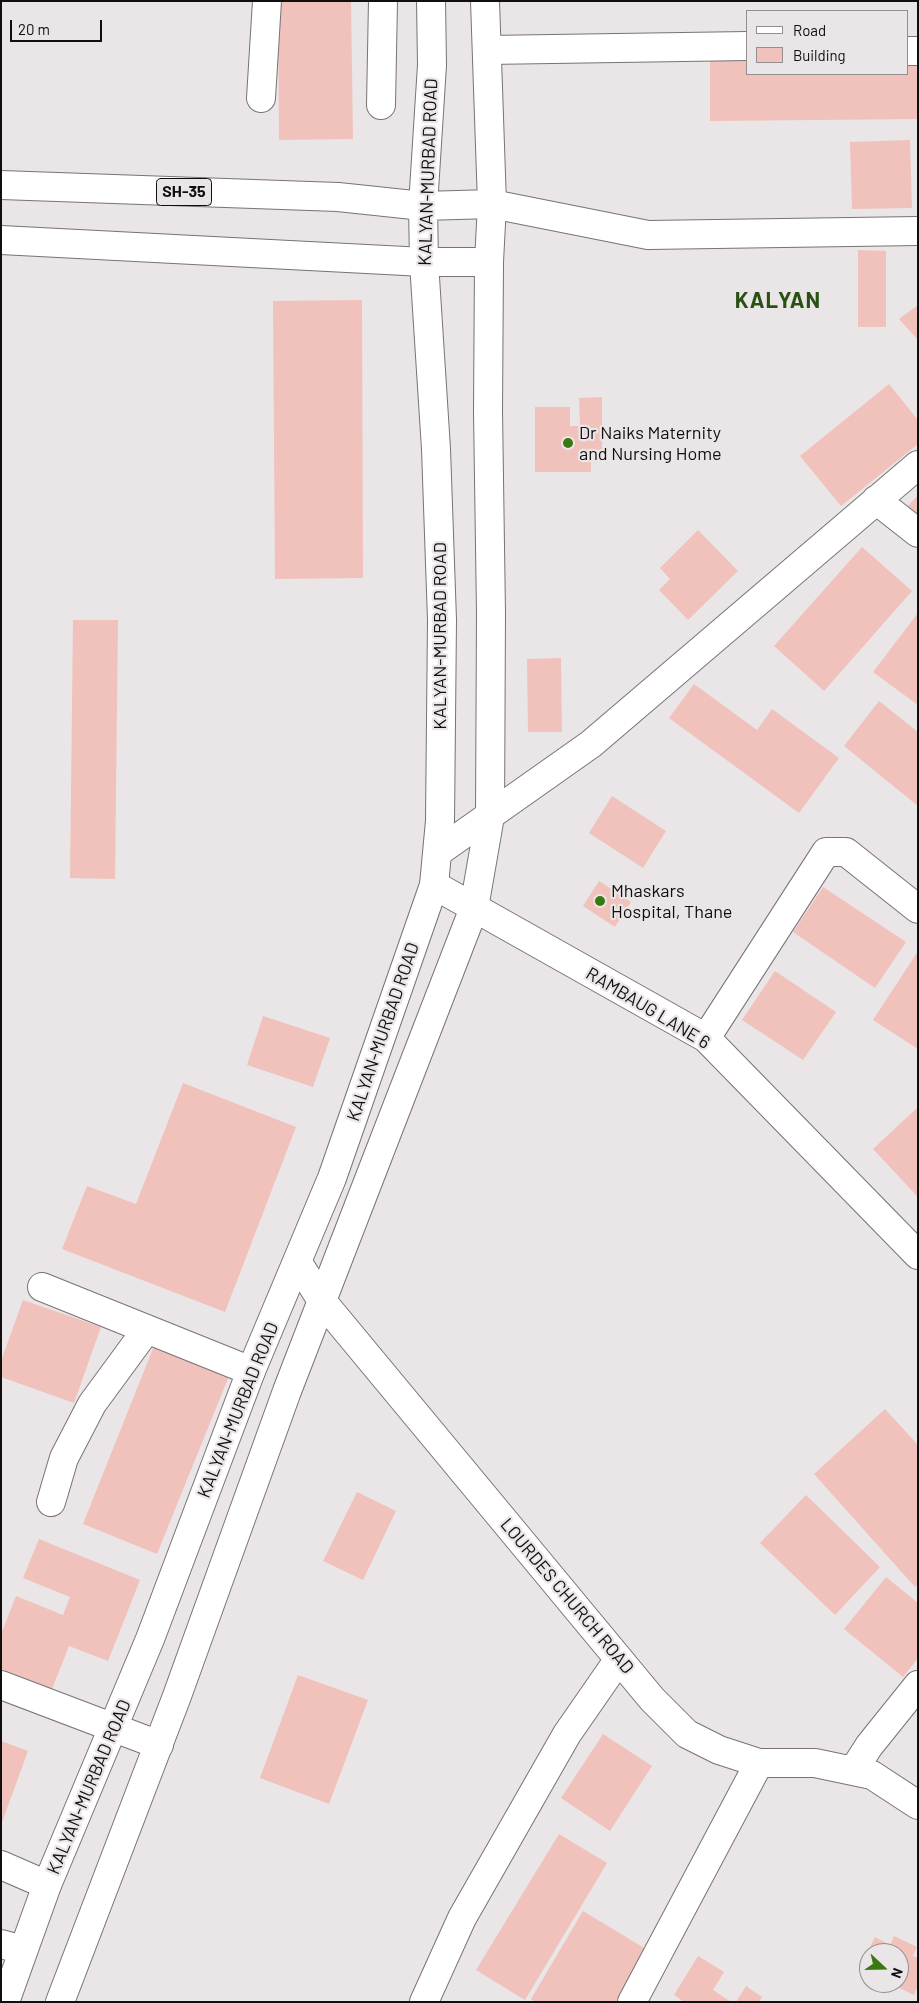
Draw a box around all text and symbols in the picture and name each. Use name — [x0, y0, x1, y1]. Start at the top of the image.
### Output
scale bar — [12, 10, 105, 42]
legend — [746, 10, 909, 75]
text: 20 m — [18, 20, 50, 38]
text: Road — [793, 21, 826, 39]
text: Building — [793, 46, 846, 64]
street label: KALYAN-MURBAD ROAD — [414, 78, 442, 266]
road number: SH-35 — [156, 178, 212, 206]
district label: KALYAN — [734, 288, 822, 314]
place label: Dr Naiks Maternity and Nursing Home — [579, 422, 722, 464]
marker: Dr Naiks Maternity and Nursing Home — [561, 436, 575, 450]
street label: KALYAN-MURBAD ROAD — [429, 542, 451, 730]
place label: Mhaskars Hospital, Thane — [611, 880, 732, 922]
marker: Mhaskars Hospital, Thane — [593, 894, 607, 908]
street label: KALYAN-MURBAD ROAD — [342, 940, 424, 1124]
street label: RAMBAUG LANE 6 — [582, 962, 714, 1054]
street label: KALYAN-MURBAD ROAD — [193, 1319, 283, 1501]
street label: LOURDES CHURCH ROAD — [496, 1514, 638, 1678]
street label: KALYAN-MURBAD ROAD — [42, 1696, 136, 1878]
north arrow — [859, 1943, 909, 1993]
text: N — [888, 1966, 907, 1981]

